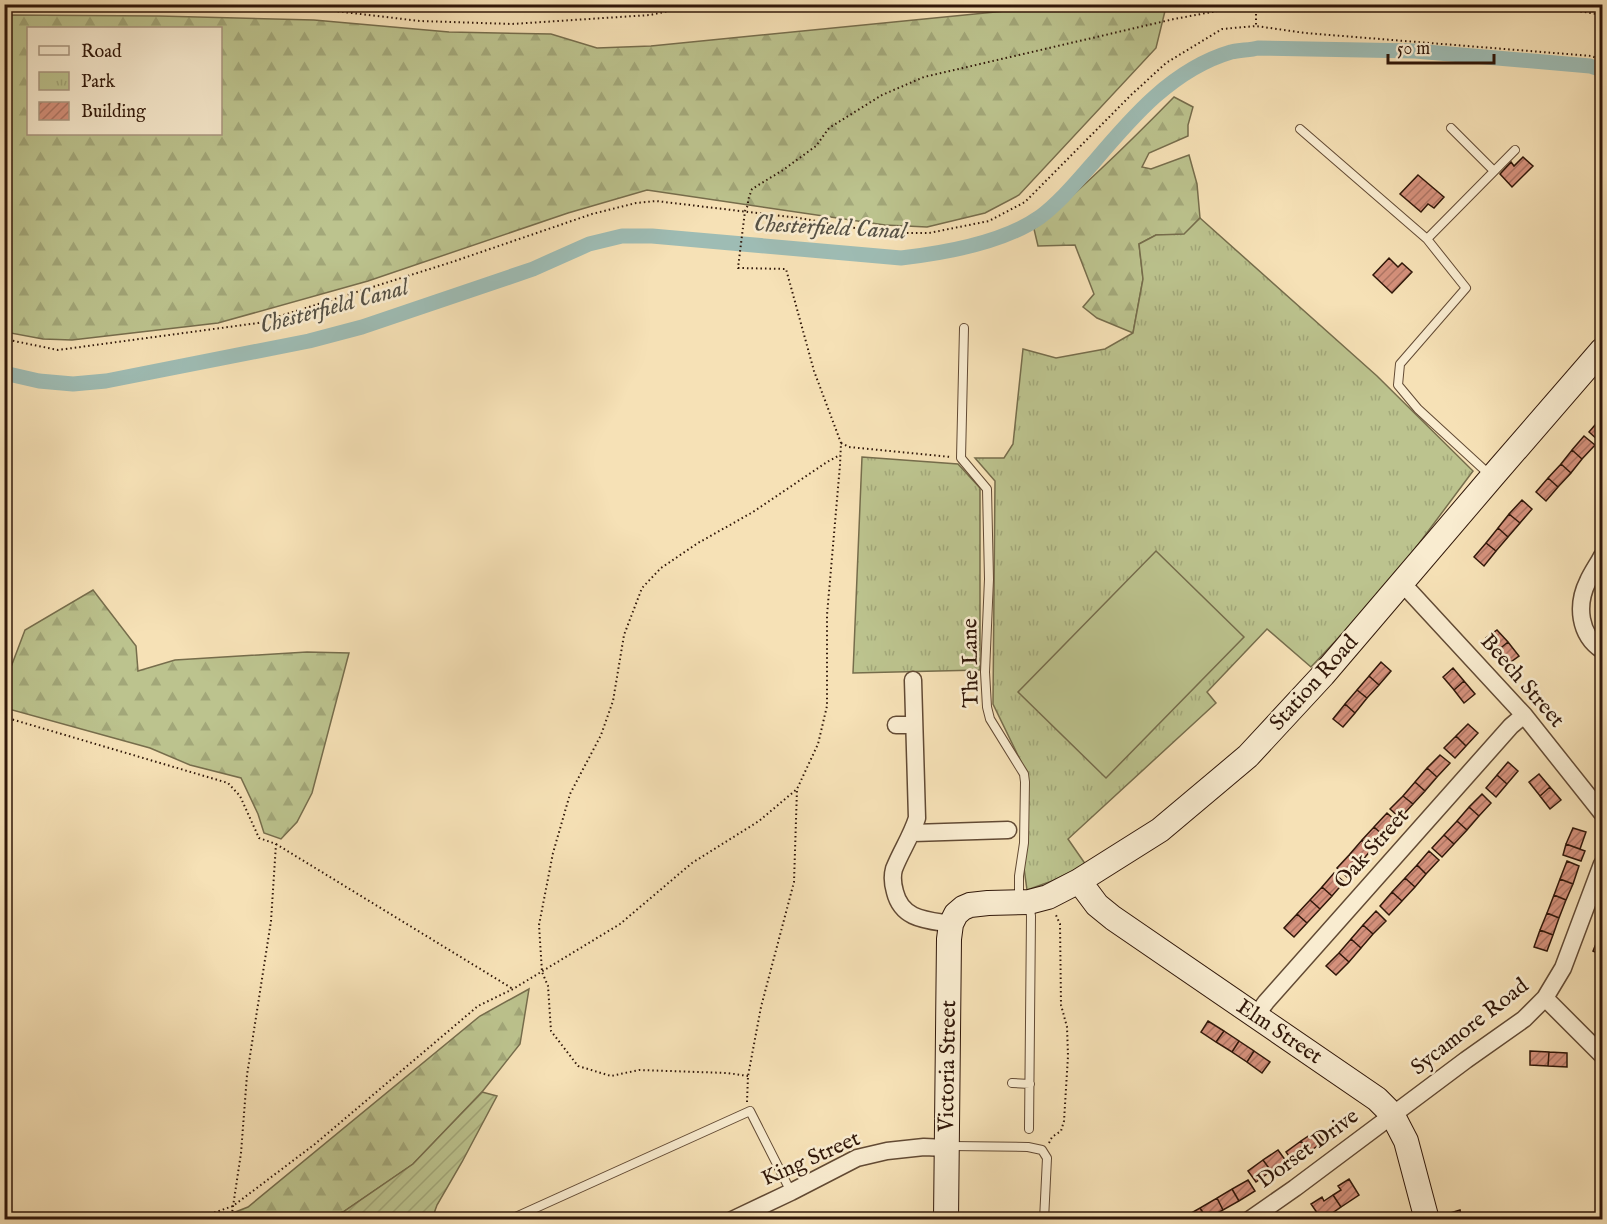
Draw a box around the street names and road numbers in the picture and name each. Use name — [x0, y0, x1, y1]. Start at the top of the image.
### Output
street label: The Lane — [956, 618, 986, 708]
street label: Beech Street — [1474, 628, 1571, 734]
street label: Station Road — [1264, 629, 1365, 737]
street label: Oak Street — [1328, 803, 1416, 895]
street label: Sycamore Road — [1405, 972, 1535, 1082]
street label: Elm Street — [1231, 993, 1328, 1071]
street label: Victoria Street — [933, 999, 963, 1133]
street label: Dorset Drive — [1252, 1103, 1364, 1195]
street label: King Street — [757, 1125, 865, 1193]

